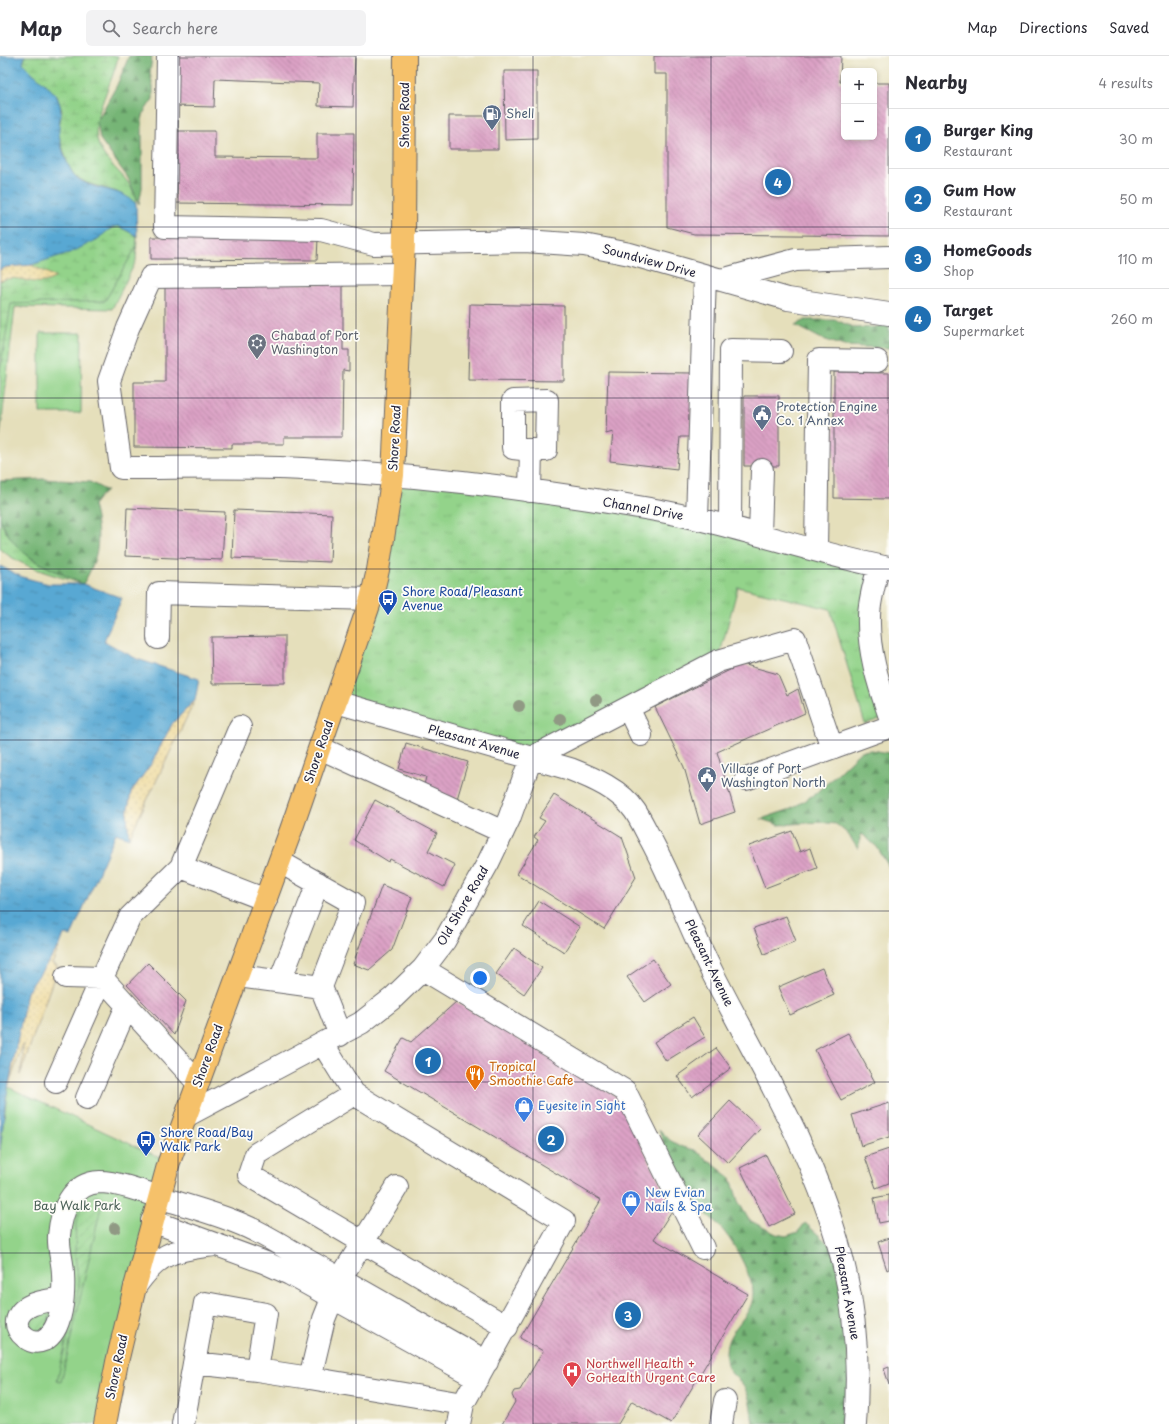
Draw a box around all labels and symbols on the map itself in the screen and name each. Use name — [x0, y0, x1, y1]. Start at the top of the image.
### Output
street label: Shore Road — [395, 82, 413, 148]
fuel station icon: Shell — [481, 103, 503, 131]
place label: Shell — [506, 104, 534, 122]
pin: 4 — [765, 167, 791, 197]
street label: Soundview Drive — [600, 239, 698, 281]
place label: Chabad of Port Washington — [271, 326, 359, 358]
synagogue icon: Chabad of Port Washington — [246, 332, 268, 360]
place label: Protection Engine Co. 1 Annex — [776, 397, 878, 429]
public building icon: Protection Engine Co. 1 Annex — [751, 403, 773, 431]
street label: Shore Road — [383, 404, 405, 471]
street label: Channel Drive — [601, 492, 685, 524]
place label: Shore Road/Pleasant Avenue — [402, 582, 523, 614]
bus stop icon: Shore Road/Pleasant Avenue — [377, 588, 399, 616]
street label: Shore Road — [299, 717, 337, 786]
street label: Pleasant Avenue — [426, 719, 523, 763]
place label: Village of Port Washington North — [721, 759, 826, 791]
public building icon: Village of Port Washington North — [696, 765, 718, 793]
street label: Old Shore Road — [432, 862, 492, 949]
street label: Pleasant Avenue — [681, 916, 739, 1010]
your location — [470, 968, 490, 988]
street label: Shore Road — [187, 1021, 227, 1090]
pin: 1 — [415, 1046, 441, 1076]
place label: Tropical Smoothie Cafe — [489, 1057, 573, 1089]
restaurant icon: Tropical Smoothie Cafe — [464, 1063, 486, 1091]
shop icon: Eyesite in Sight — [513, 1095, 535, 1123]
place label: Eyesite in Sight — [538, 1096, 626, 1114]
place label: Shore Road/Bay Walk Park — [160, 1123, 253, 1155]
pin: 2 — [538, 1124, 564, 1154]
bus stop icon: Shore Road/Bay Walk Park — [135, 1129, 157, 1157]
place label: New Evian Nails & Spa — [645, 1183, 712, 1215]
shop icon: New Evian Nails & Spa — [620, 1189, 642, 1217]
park label: Bay Walk Park — [33, 1196, 121, 1214]
street label: Pleasant Avenue — [831, 1244, 865, 1342]
pin: 3 — [615, 1300, 641, 1330]
street label: Shore Road — [100, 1333, 132, 1401]
place label: Northwell Health + GoHealth Urgent Care — [586, 1354, 716, 1386]
hospital icon: Northwell Health + GoHealth Urgent Care — [561, 1360, 583, 1388]

